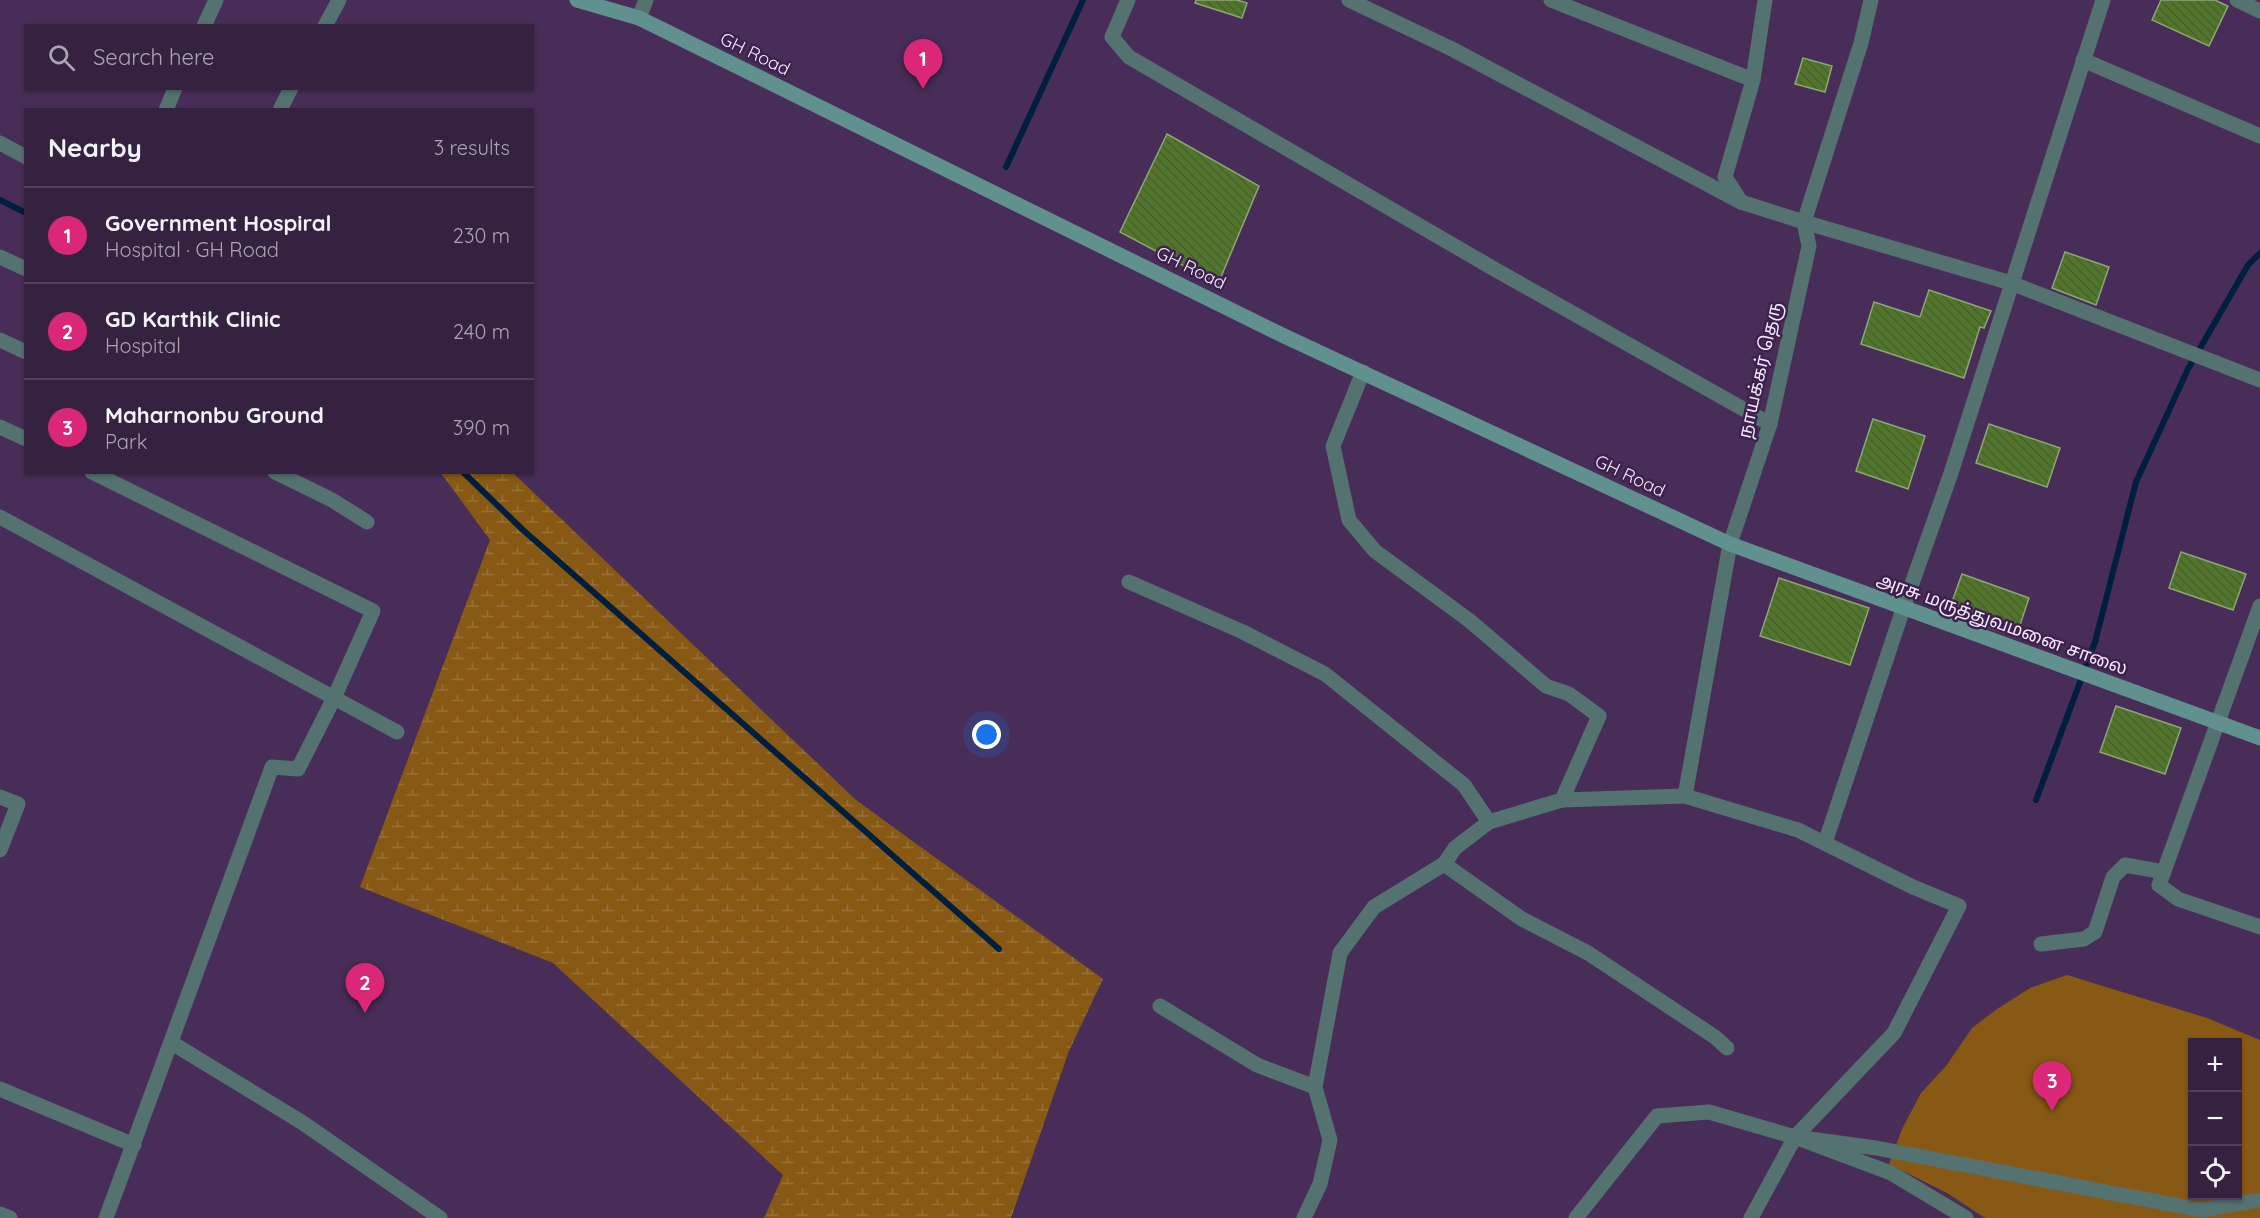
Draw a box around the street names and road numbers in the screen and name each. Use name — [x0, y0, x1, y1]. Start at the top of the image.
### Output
street label: GH Road — [716, 27, 794, 80]
street label: GH Road — [1152, 241, 1230, 294]
street label: நாயக்கர் தெரு — [1733, 299, 1787, 441]
street label: GH Road — [1591, 449, 1669, 502]
street label: அரசு மருத்துவமனை சாலை — [1873, 567, 2131, 681]

